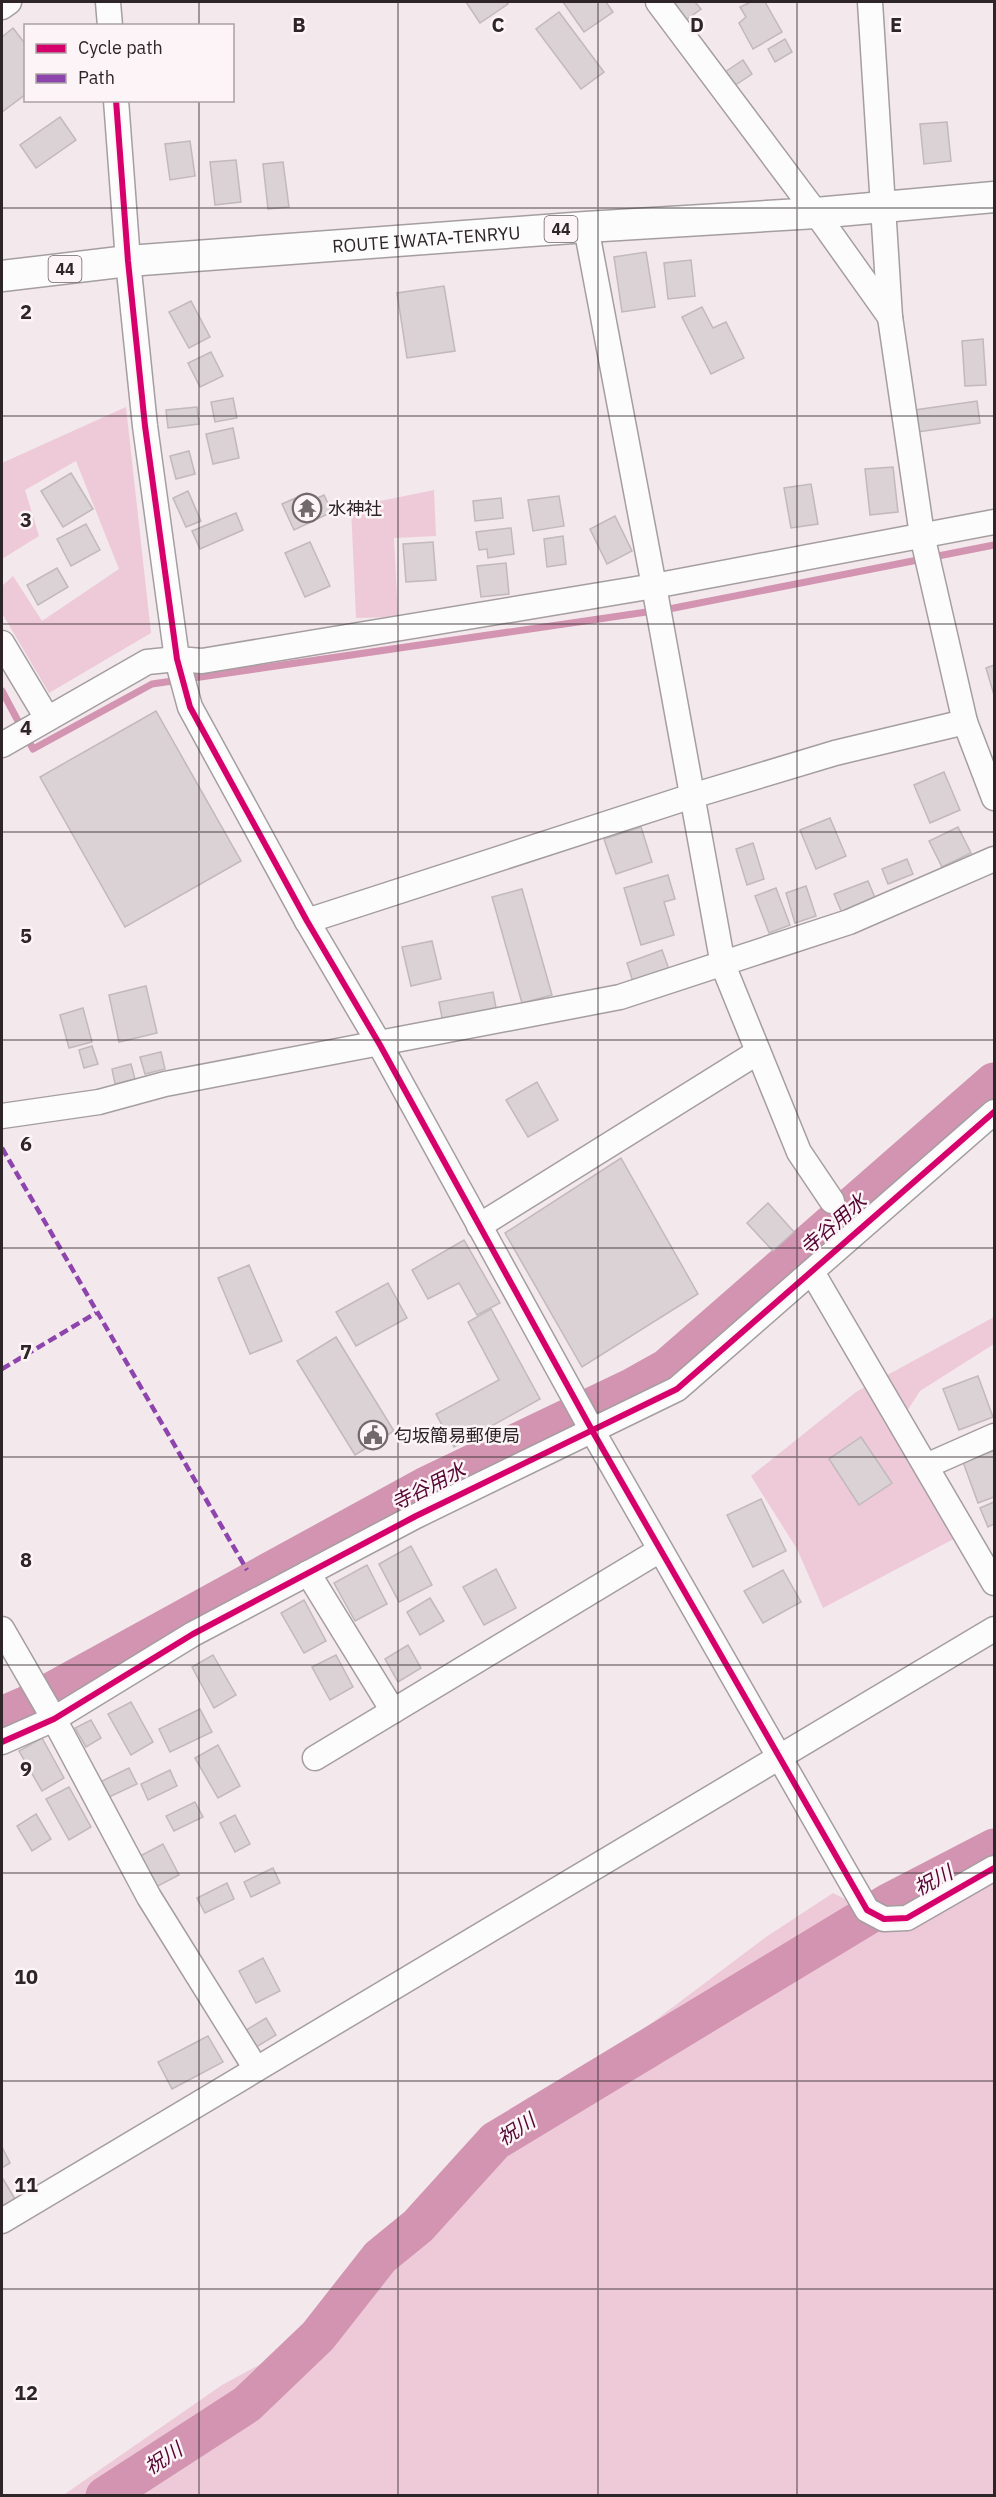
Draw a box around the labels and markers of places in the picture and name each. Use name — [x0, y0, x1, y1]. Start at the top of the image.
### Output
temple icon: 水神社 — [291, 492, 323, 524]
place label: 水神社 — [328, 497, 382, 520]
public building icon: 匂坂簡易郵便局 — [357, 1419, 389, 1451]
place label: 匂坂簡易郵便局 — [394, 1424, 520, 1447]

